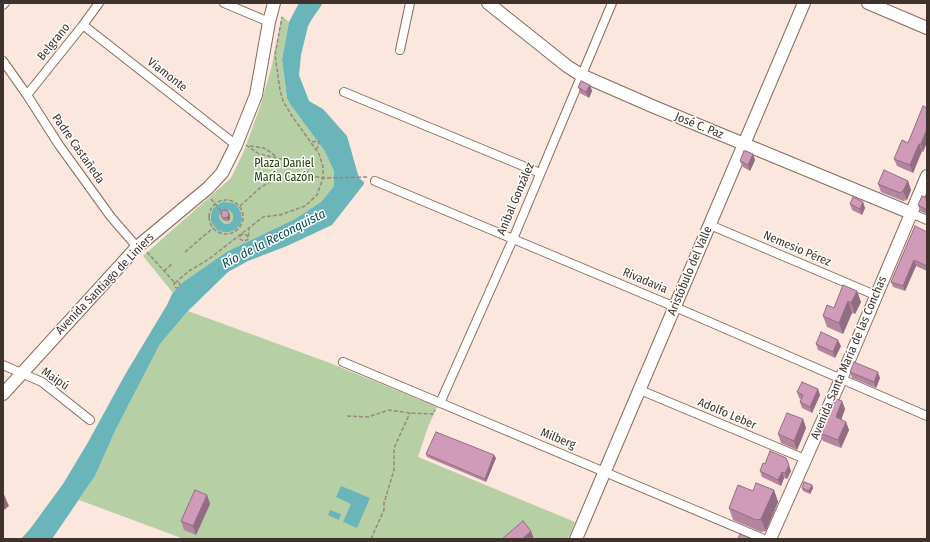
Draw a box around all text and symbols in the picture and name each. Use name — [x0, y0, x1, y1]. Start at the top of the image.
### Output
street label: Belgrano — [35, 21, 73, 63]
street label: Viamonte — [144, 55, 190, 95]
street label: José C. Paz — [673, 110, 725, 142]
street label: Padre Castañeda — [49, 111, 107, 187]
park label: Plaza Daniel María Cazón — [254, 157, 314, 185]
street label: Aníbal González — [494, 161, 538, 237]
water label: Río de la Reconquista — [220, 206, 328, 272]
street label: Aristóbulo del Valle — [665, 224, 715, 318]
street label: Nemesio Pérez — [761, 228, 833, 270]
street label: Avenida Santiago de Liniers — [53, 230, 157, 338]
street label: Rivadavia — [621, 265, 669, 297]
street label: Avenida Santa María de las Conchas — [808, 274, 890, 442]
street label: Maipú — [38, 365, 72, 393]
street label: Adolfo Leber — [695, 395, 759, 433]
street label: Milberg — [538, 425, 578, 453]

